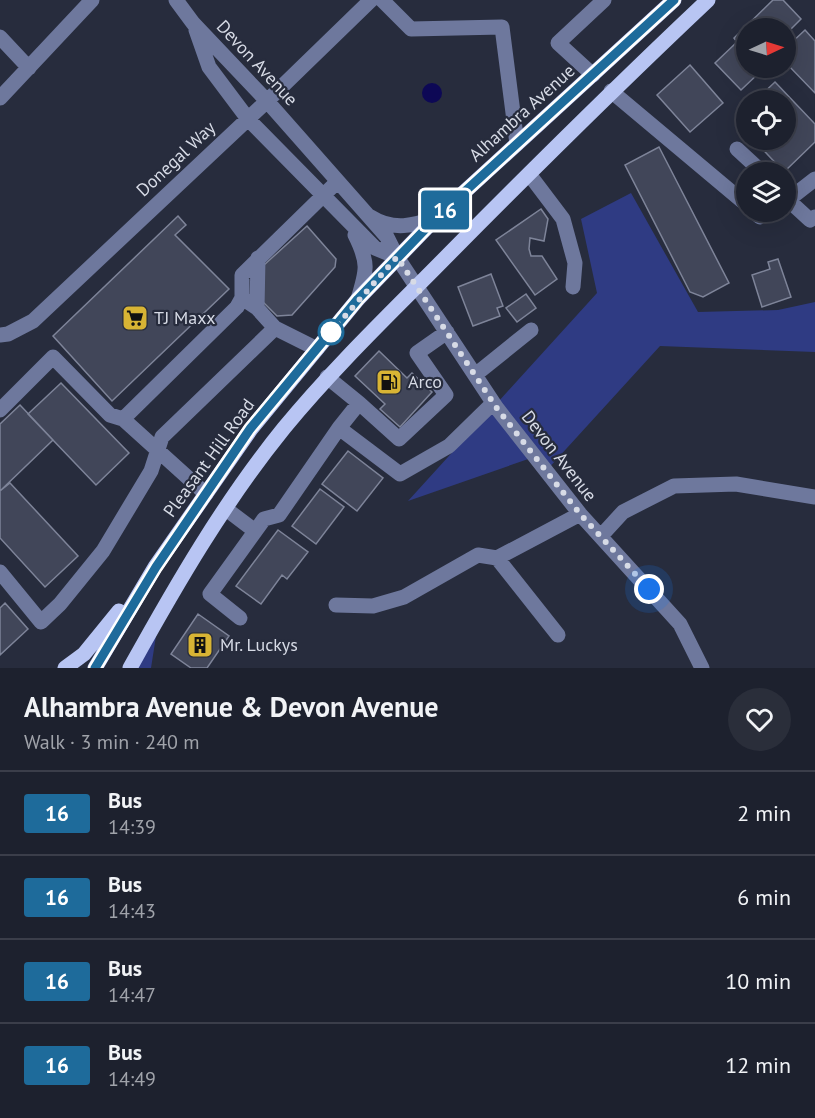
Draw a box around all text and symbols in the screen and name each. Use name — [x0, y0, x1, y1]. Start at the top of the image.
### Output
street label: Devon Avenue — [212, 15, 303, 110]
north arrow — [736, 18, 796, 78]
map controls — [736, 18, 796, 222]
street label: Alhambra Avenue — [464, 59, 579, 166]
button: locate — [736, 90, 796, 150]
street label: Donegal Way — [131, 116, 221, 201]
button: layers — [736, 162, 796, 222]
line badge: 16 — [418, 190, 472, 230]
text: 16 — [433, 197, 457, 224]
supermarket icon: TJ Maxx — [120, 303, 150, 333]
place label: TJ Maxx — [154, 306, 215, 329]
unlabelled marker — [318, 319, 344, 345]
fuel station icon: Arco — [374, 367, 404, 397]
place label: Arco — [408, 370, 442, 393]
street label: Pleasant Hill Road — [158, 394, 259, 522]
street label: Devon Avenue — [517, 406, 602, 506]
your location — [634, 574, 664, 604]
building icon: Mr. Luckys — [185, 630, 215, 660]
place label: Mr. Luckys — [220, 633, 298, 656]
text: Alhambra Avenue & Devon Avenue — [24, 688, 439, 725]
button: heart — [728, 688, 791, 751]
text: Walk · 3 min · 240 m — [24, 729, 200, 755]
text: Bus — [108, 786, 142, 814]
text: 2 min — [737, 799, 791, 827]
text: 16 — [45, 800, 69, 827]
text: 14:39 — [108, 814, 156, 840]
text: Bus — [108, 870, 142, 898]
text: 6 min — [737, 883, 791, 911]
text: 16 — [45, 884, 69, 911]
text: 14:43 — [108, 898, 156, 924]
text: Bus — [108, 954, 142, 982]
text: 10 min — [725, 967, 791, 995]
text: 16 — [45, 968, 69, 995]
text: 14:47 — [108, 982, 156, 1008]
text: Bus — [108, 1038, 142, 1066]
text: 12 min — [725, 1051, 791, 1079]
text: 16 — [45, 1052, 69, 1079]
text: 14:49 — [108, 1066, 156, 1092]

